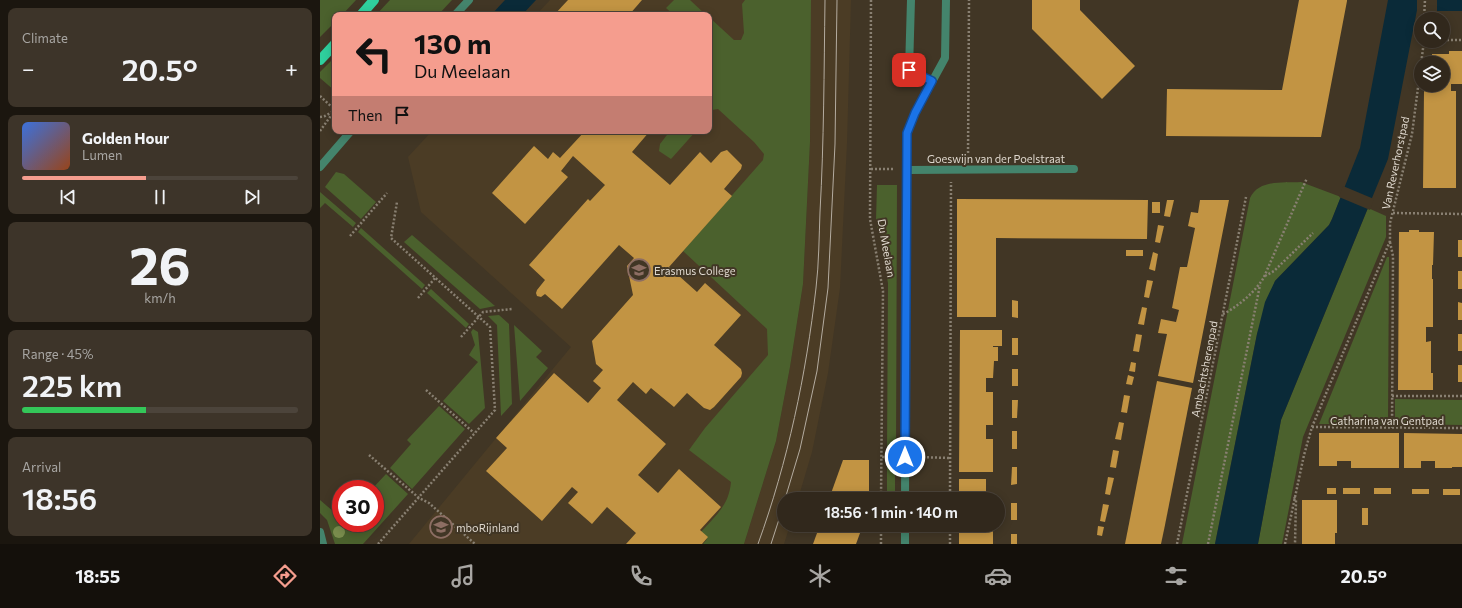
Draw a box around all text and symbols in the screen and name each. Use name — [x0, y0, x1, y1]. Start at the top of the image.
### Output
map controls — [1414, 12, 1450, 92]
button: search — [1414, 12, 1450, 48]
text: 130 m — [414, 26, 491, 60]
icon: left — [348, 28, 400, 80]
text: Climate — [22, 30, 68, 46]
text: 20.5° — [122, 50, 198, 87]
pin — [892, 53, 926, 87]
text: − — [22, 55, 35, 82]
text: + — [285, 55, 298, 82]
button: layers — [1414, 56, 1450, 92]
icon: arrive — [898, 59, 920, 81]
text: Du Meelaan — [414, 60, 511, 82]
icon: arrive — [391, 104, 413, 126]
text: Then — [348, 106, 383, 124]
street label: Van Reverhorstpad — [1379, 115, 1411, 211]
text: Golden Hour — [82, 129, 169, 147]
text: Lumen — [82, 147, 122, 163]
street label: Goeswijn van der Poelstraat — [927, 152, 1066, 165]
icon: previous — [57, 186, 79, 208]
icon: pause — [149, 186, 171, 208]
icon: next — [241, 186, 263, 208]
street label: Du Meelaan — [875, 218, 899, 278]
text: 26 — [129, 232, 191, 296]
school or university icon: Erasmus College — [626, 257, 652, 283]
place label: Erasmus College — [654, 264, 736, 277]
text: km/h — [144, 290, 176, 306]
street label: Ambachtsherenpad — [1188, 320, 1220, 418]
text: Range · 45% — [22, 346, 93, 362]
text: 225 km — [22, 366, 122, 403]
street label: Catharina van Gentpad — [1330, 414, 1444, 427]
position arrow — [884, 436, 926, 478]
text: Arrival — [22, 459, 61, 475]
text: 18:56 — [22, 479, 97, 516]
speed limit sign: 30 — [332, 480, 384, 532]
text: 18:56 · 1 min · 140 m — [824, 503, 958, 521]
school or university icon: mboRijnland — [428, 514, 454, 540]
place label: mboRijnland — [456, 521, 519, 534]
icon: directions — [271, 562, 299, 590]
icon: music — [449, 562, 477, 590]
icon: phone — [627, 562, 655, 590]
icon: climate — [806, 562, 834, 590]
icon: car — [984, 562, 1012, 590]
icon: filters — [1162, 562, 1190, 590]
text: 18:55 — [75, 565, 120, 587]
text: 20.5° — [1341, 565, 1387, 587]

